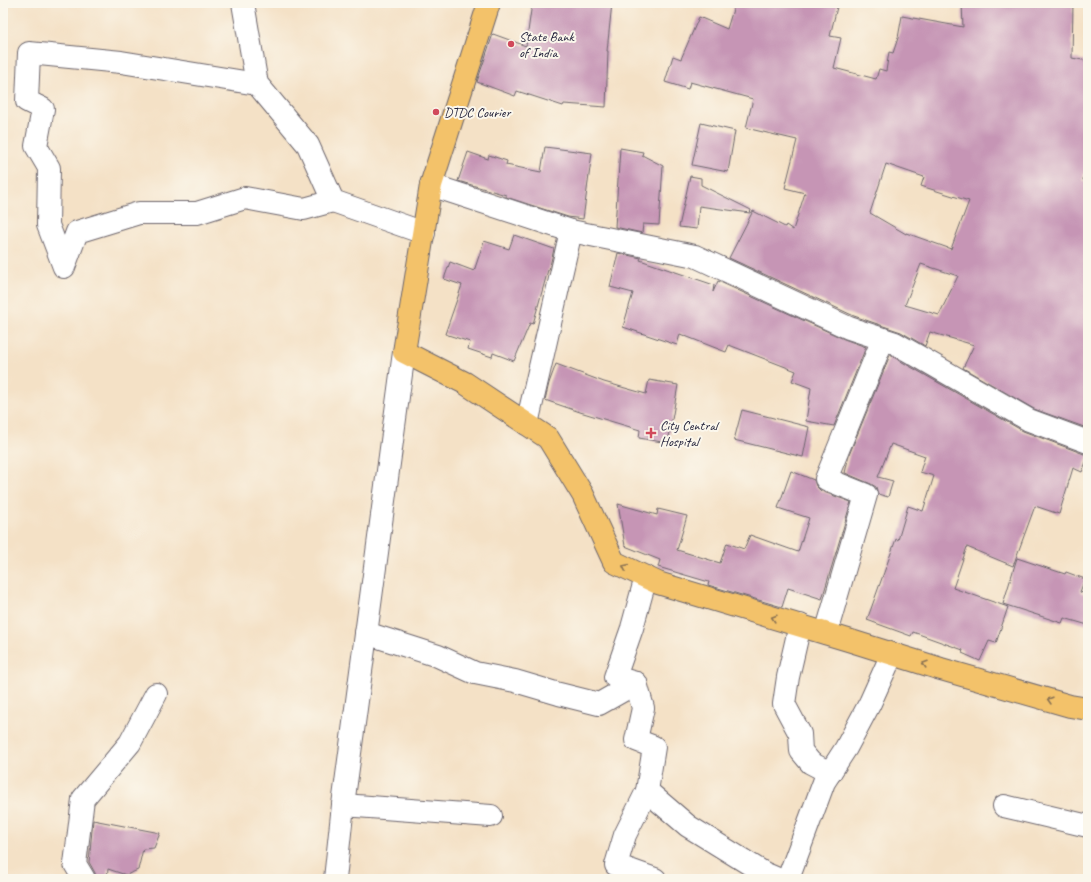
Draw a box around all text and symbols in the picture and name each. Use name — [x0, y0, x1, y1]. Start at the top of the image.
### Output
place label: State Bank of India — [519, 28, 576, 61]
marker: State Bank of India — [506, 39, 516, 49]
place label: DTDC Courier — [444, 104, 511, 121]
marker: DTDC Courier — [431, 107, 441, 117]
place label: City Central Hospital — [660, 417, 720, 450]
marker: City Central Hospital — [645, 427, 657, 439]
one-way arrow — [621, 564, 629, 572]
one-way arrow — [771, 614, 778, 623]
one-way arrow — [922, 660, 929, 669]
one-way arrow — [1047, 696, 1054, 705]

